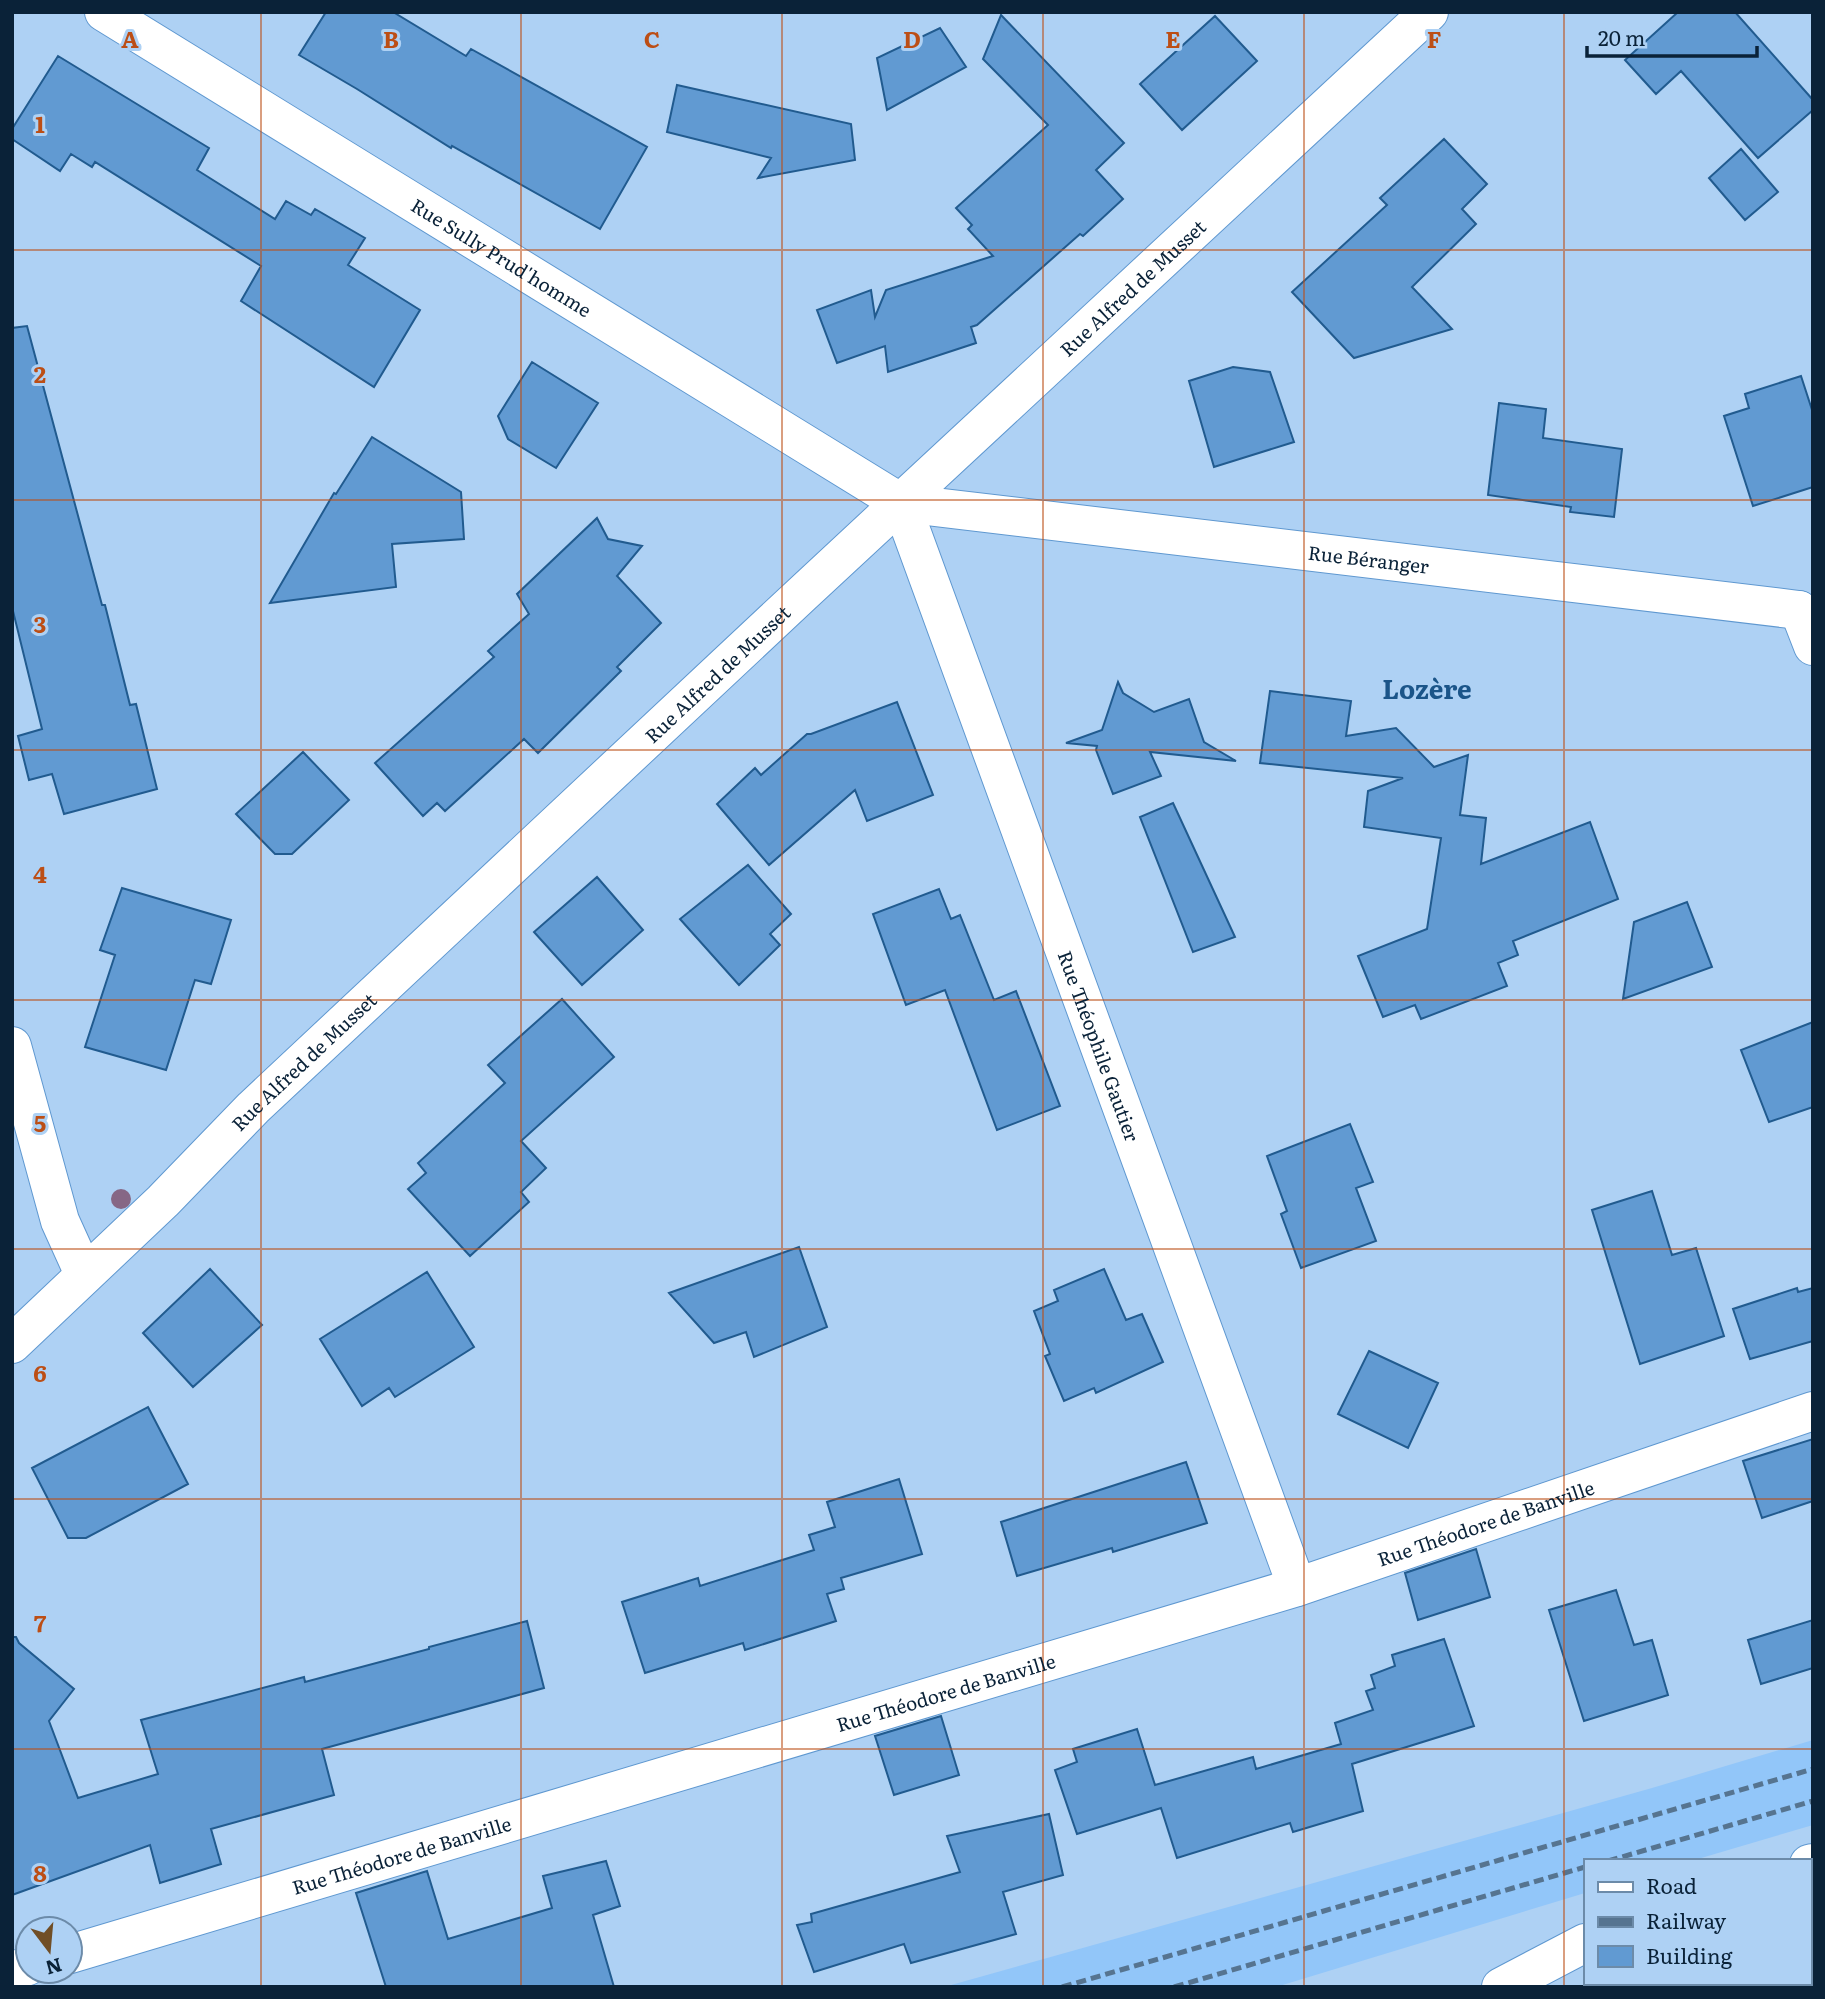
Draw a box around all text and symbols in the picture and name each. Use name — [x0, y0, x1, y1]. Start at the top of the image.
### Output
scale bar — [1587, 14, 1757, 58]
text: A — [121, 21, 139, 55]
text: B — [383, 21, 399, 55]
text: C — [644, 21, 660, 55]
text: D — [903, 21, 921, 55]
text: E — [1165, 21, 1181, 55]
text: F — [1427, 21, 1442, 55]
text: 20 m — [1598, 21, 1645, 52]
text: 1 — [35, 106, 45, 140]
street label: Rue Sully Prud'homme — [406, 191, 597, 323]
street label: Rue Alfred de Musset — [1053, 212, 1212, 363]
text: 2 — [34, 356, 46, 390]
street label: Rue Béranger — [1307, 538, 1431, 580]
street label: Rue Alfred de Musset — [638, 598, 796, 749]
text: 3 — [34, 606, 46, 640]
district label: Lozère — [1382, 668, 1472, 707]
text: 4 — [33, 856, 47, 890]
street label: Rue Théophile Gautier — [1052, 947, 1147, 1145]
street label: Rue Alfred de Musset — [225, 986, 382, 1137]
text: 5 — [34, 1105, 46, 1139]
text: 6 — [33, 1355, 47, 1389]
street label: Rue Théodore de Banville — [1373, 1473, 1598, 1573]
text: 7 — [34, 1605, 47, 1639]
street label: Rue Théodore de Banville — [833, 1646, 1059, 1738]
street label: Rue Théodore de Banville — [288, 1809, 515, 1901]
text: 8 — [33, 1855, 47, 1889]
legend — [1584, 1859, 1811, 1985]
text: Road — [1646, 1869, 1697, 1900]
text: Railway — [1646, 1904, 1727, 1935]
north arrow — [14, 1915, 84, 1985]
text: Building — [1646, 1939, 1733, 1970]
text: N — [42, 1952, 65, 1983]

